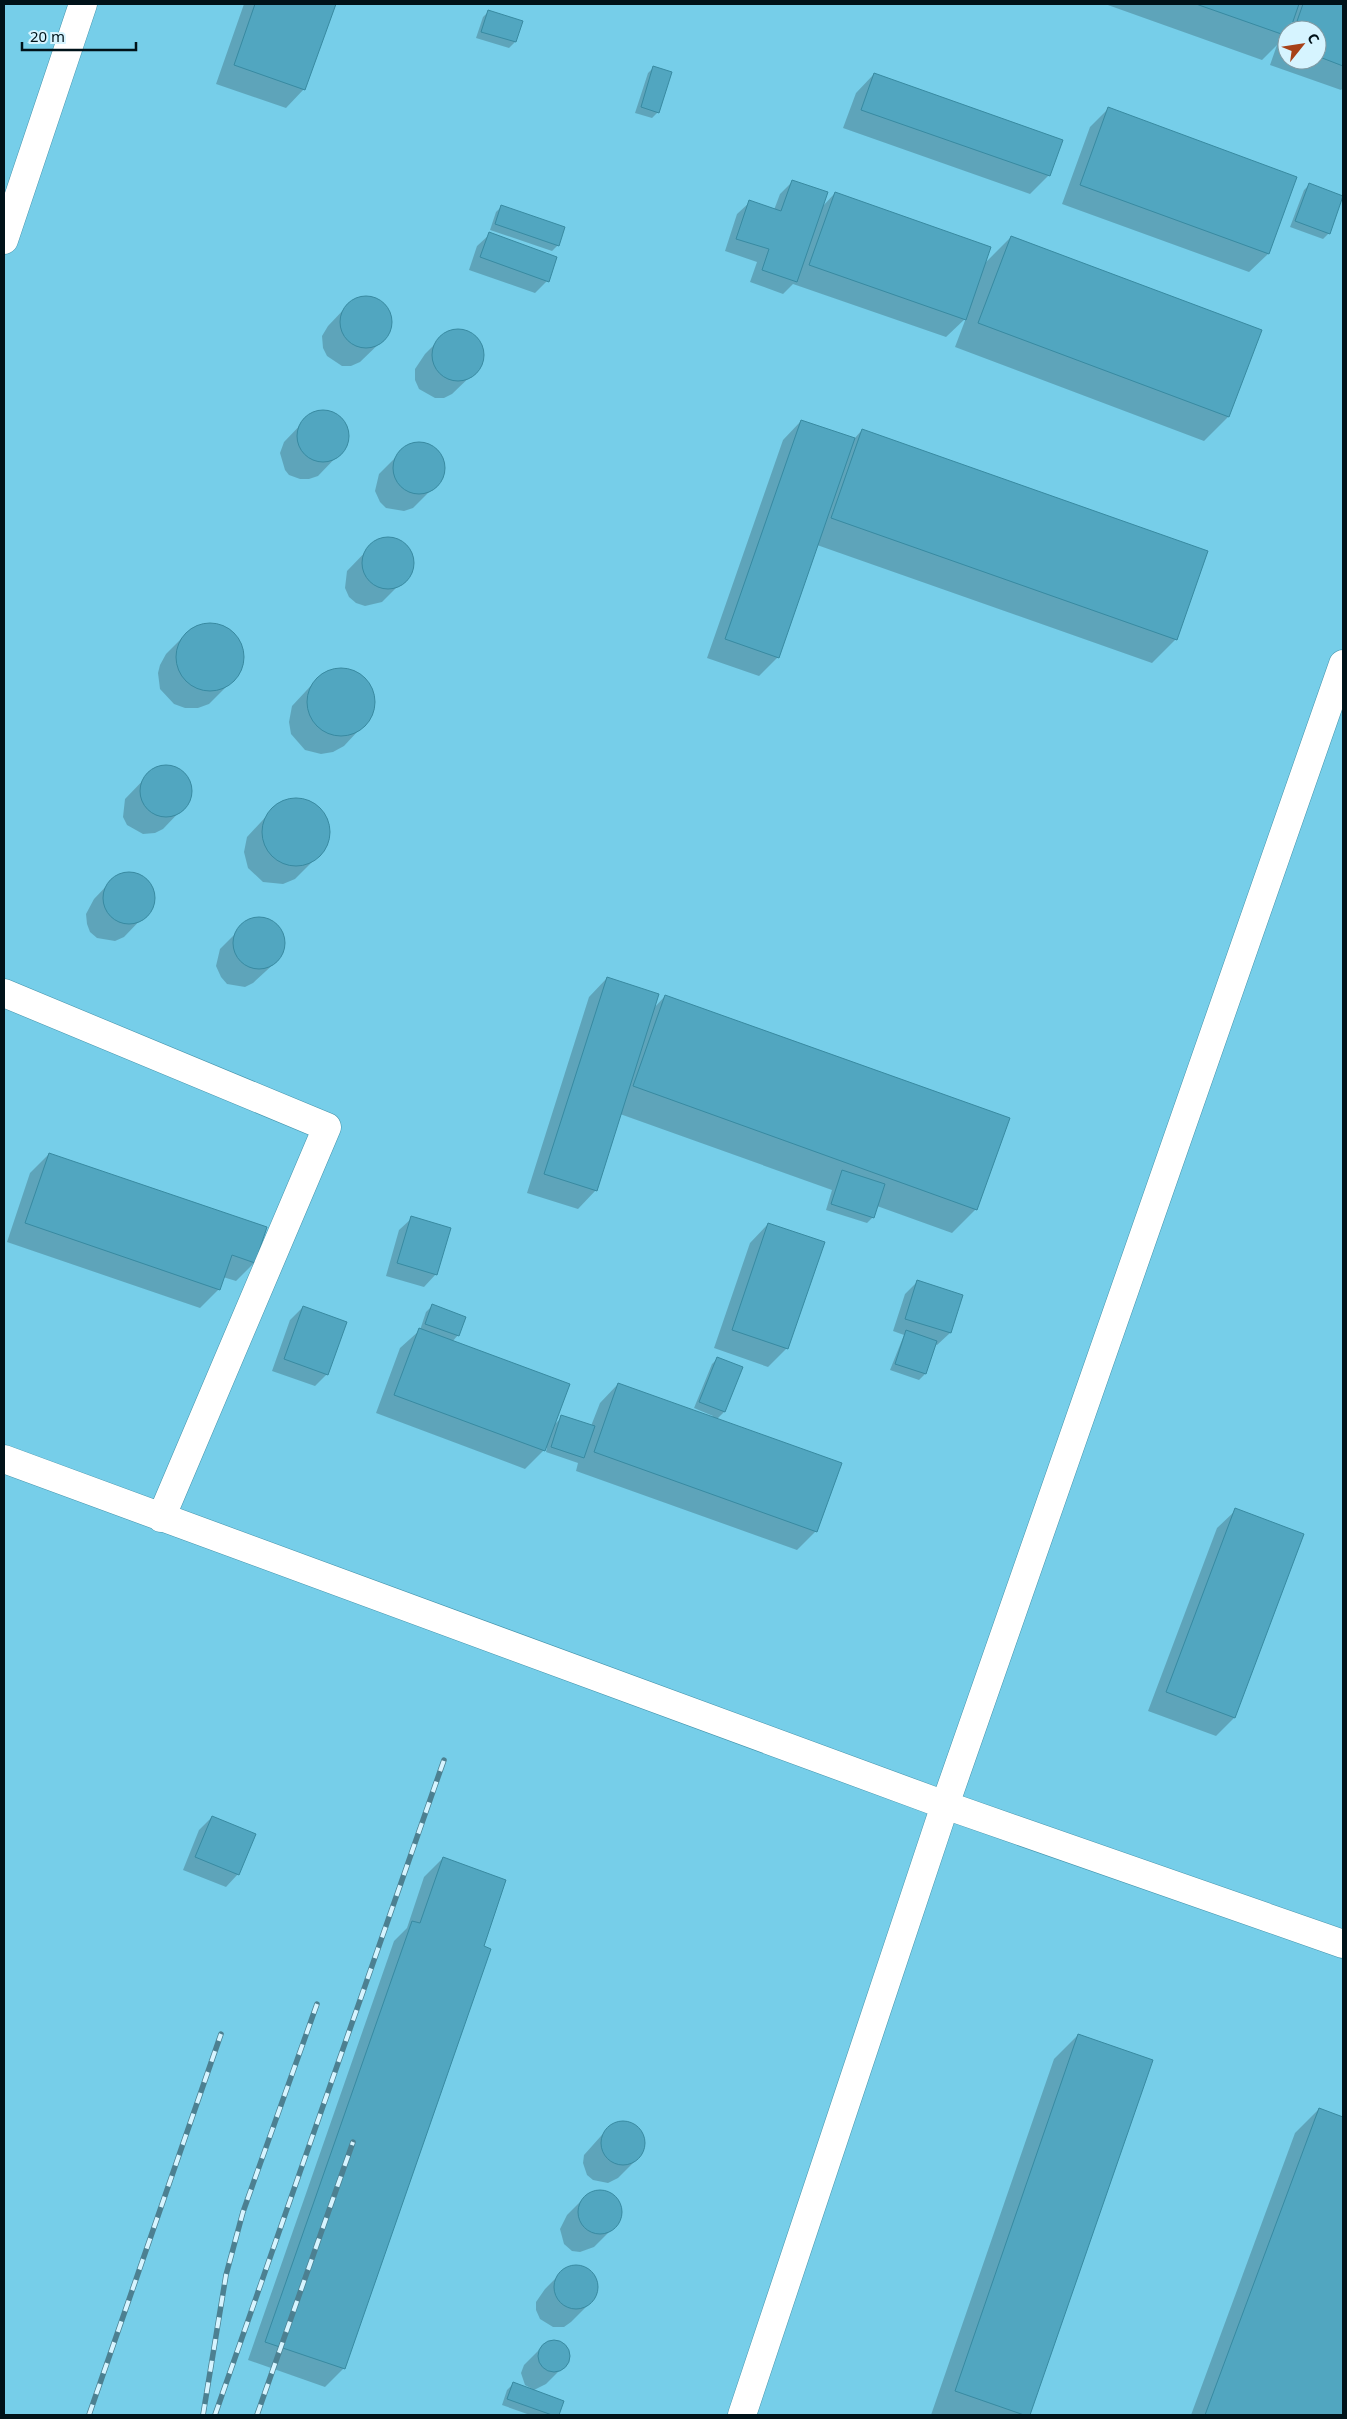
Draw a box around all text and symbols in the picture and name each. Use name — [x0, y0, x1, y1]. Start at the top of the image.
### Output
scale bar — [22, 20, 136, 52]
north arrow — [1277, 20, 1327, 70]
text: 20 m — [30, 26, 65, 46]
text: С — [1303, 30, 1324, 47]

